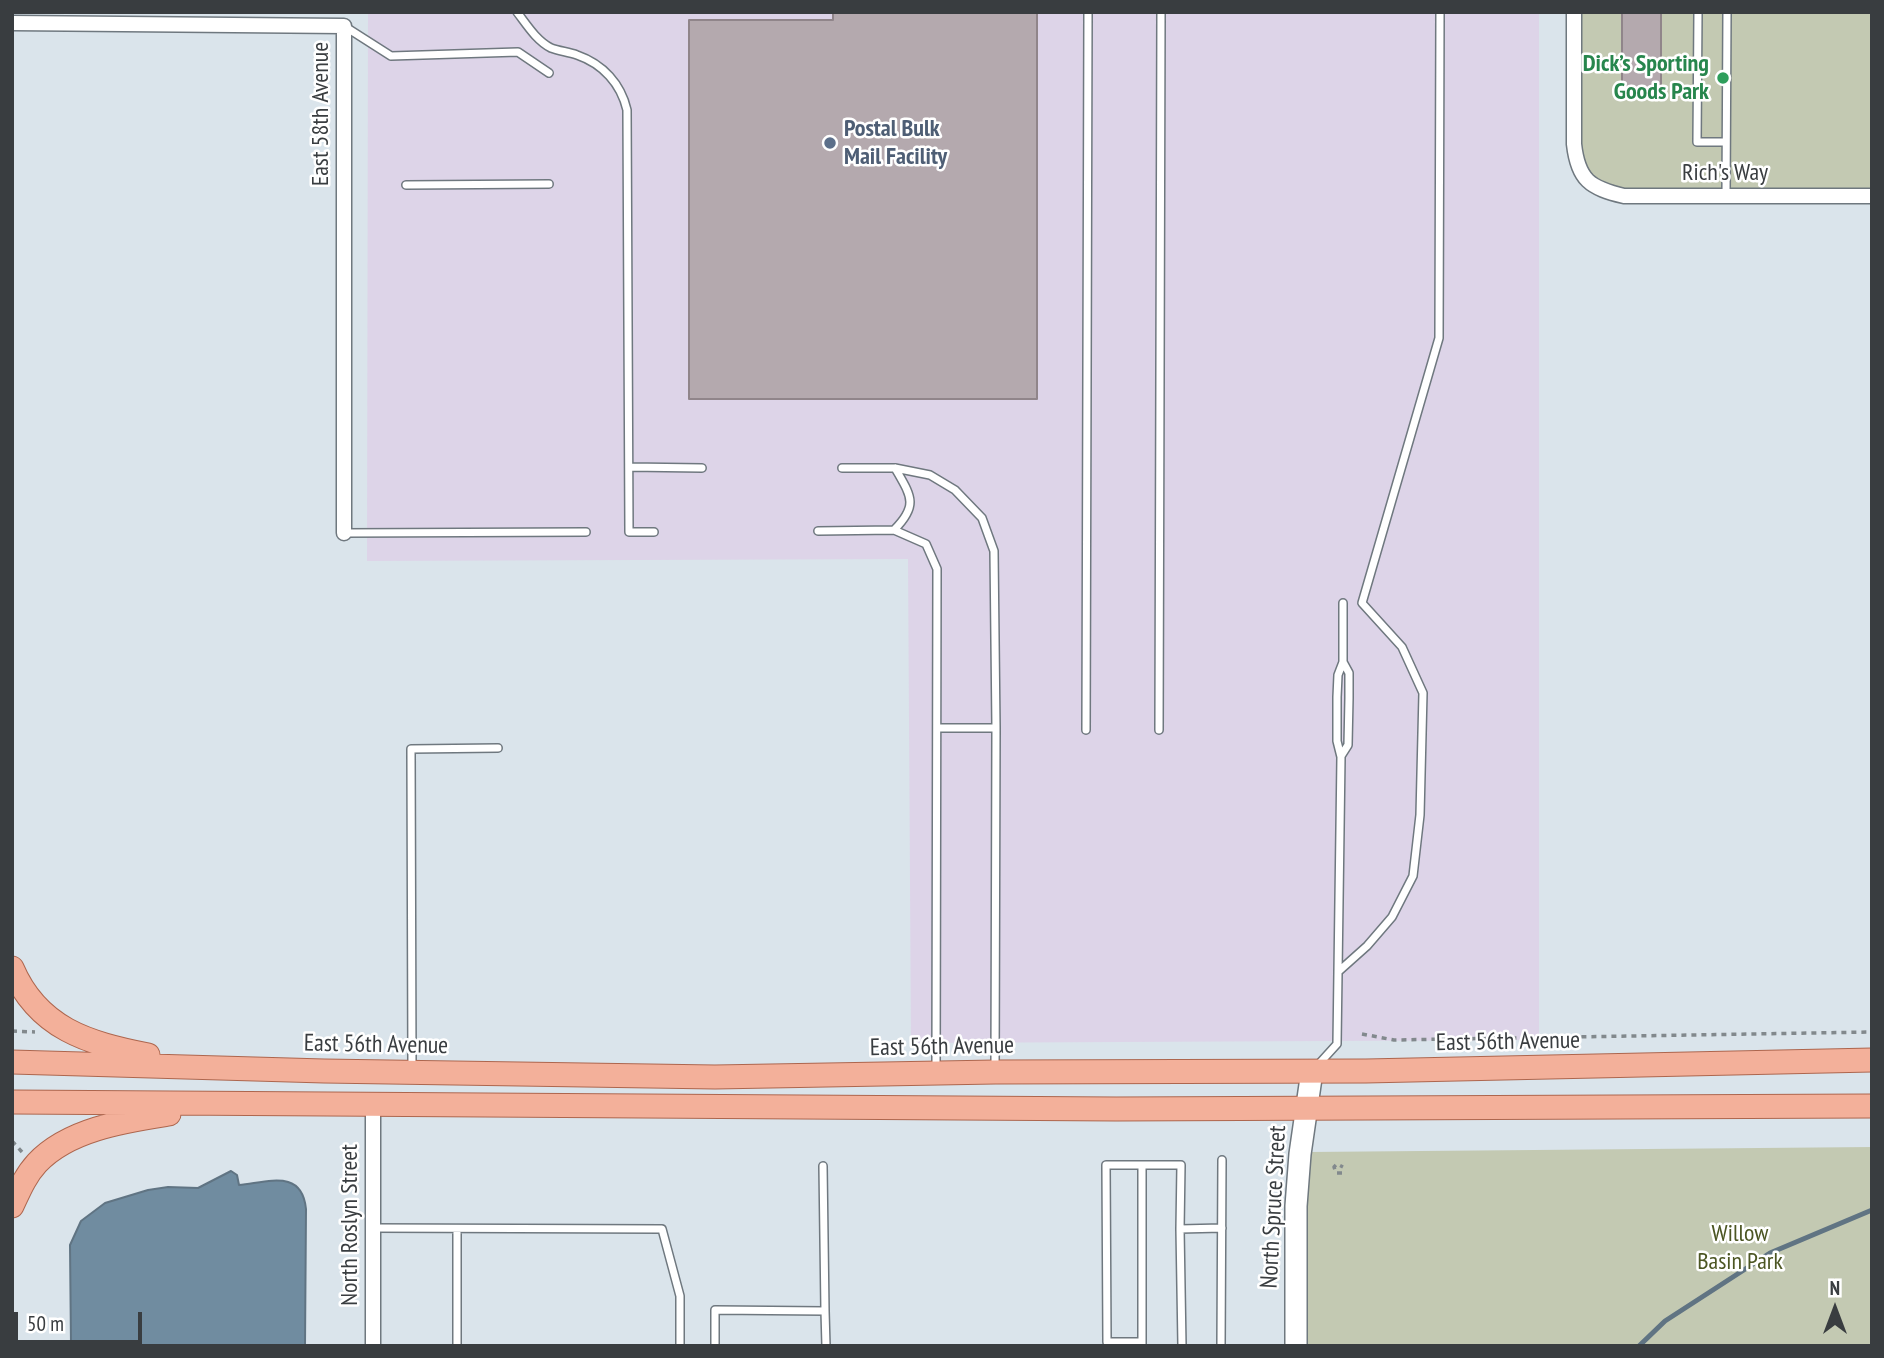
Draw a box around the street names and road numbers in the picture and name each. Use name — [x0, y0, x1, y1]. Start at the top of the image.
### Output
street label: East 58th Avenue — [307, 42, 335, 186]
street label: Rich's Way — [1682, 159, 1768, 187]
street label: East 56th Avenue — [1436, 1026, 1580, 1058]
street label: East 56th Avenue — [304, 1029, 448, 1061]
street label: East 56th Avenue — [870, 1031, 1014, 1063]
street label: North Spruce Street — [1255, 1125, 1293, 1289]
street label: North Roslyn Street — [336, 1144, 364, 1306]

